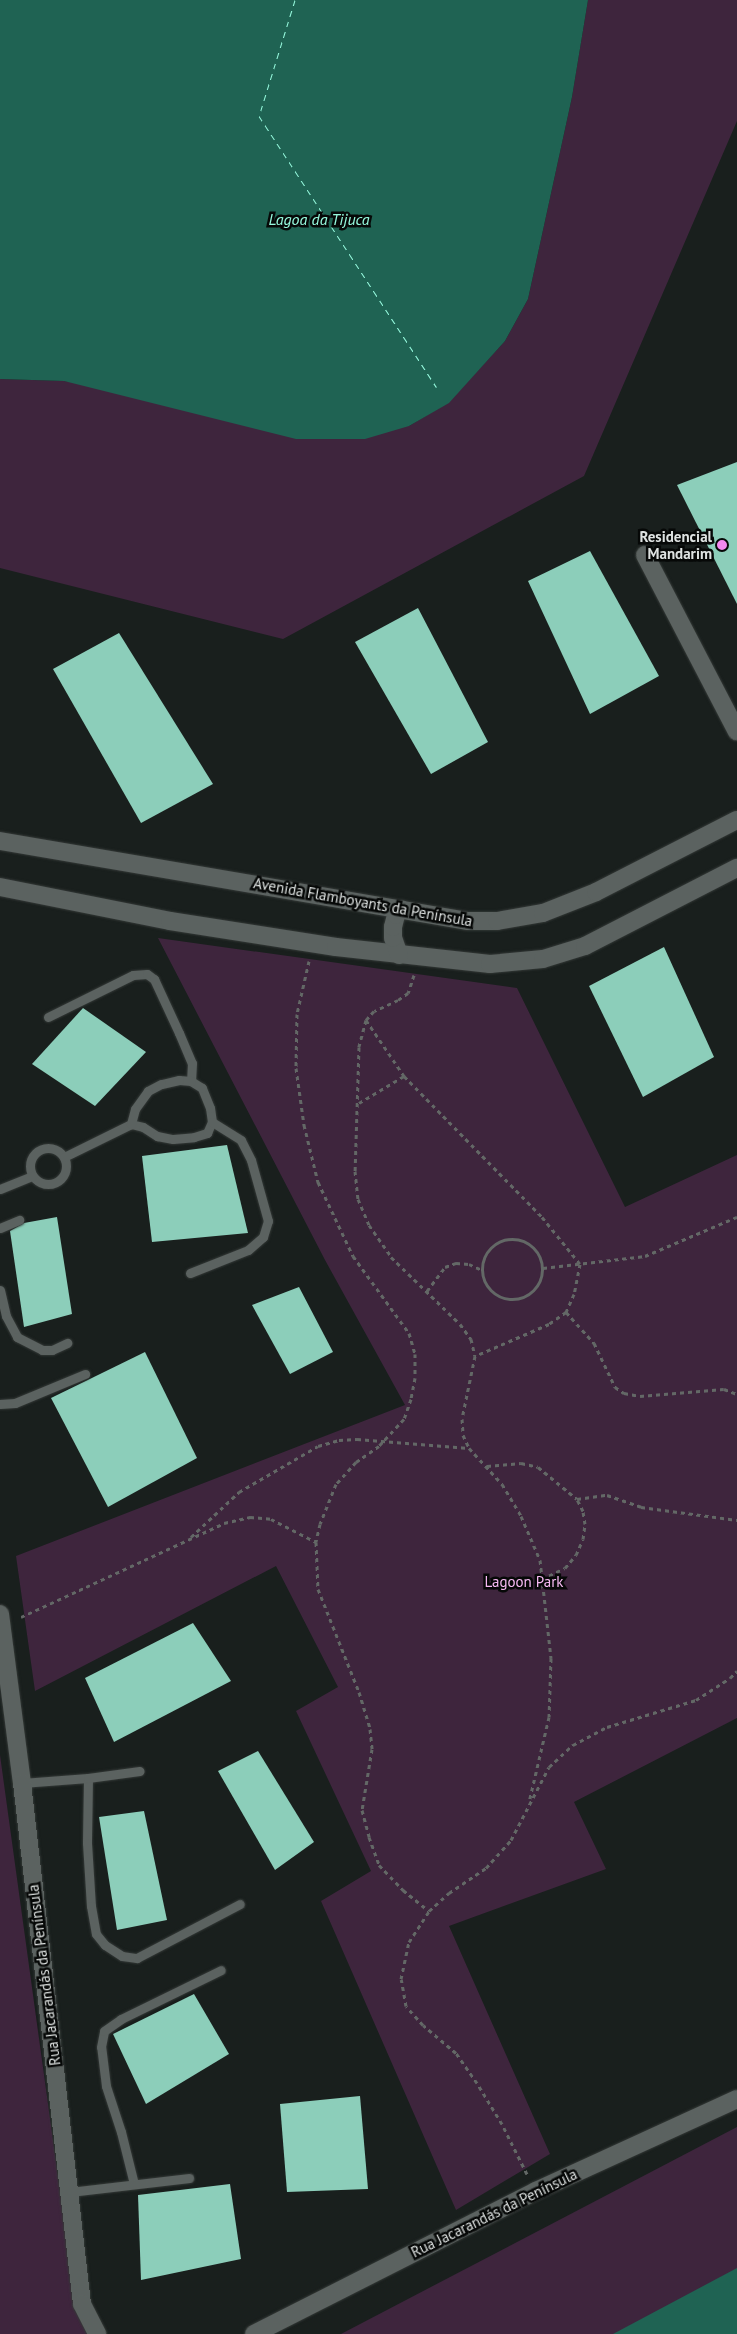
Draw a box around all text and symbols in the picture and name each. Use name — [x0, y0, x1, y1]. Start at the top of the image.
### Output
water label: Lagoa da Tijuca — [268, 209, 370, 229]
place label: Residencial Mandarim — [639, 527, 712, 562]
marker: Residencial Mandarim — [716, 539, 728, 551]
street label: Avenida Flamboyants da Península — [252, 874, 474, 930]
park label: Lagoon Park — [485, 1573, 563, 1591]
street label: Rua Jacarandás da Península — [24, 1883, 64, 2067]
street label: Rua Jacarandás da Península — [408, 2165, 580, 2261]

